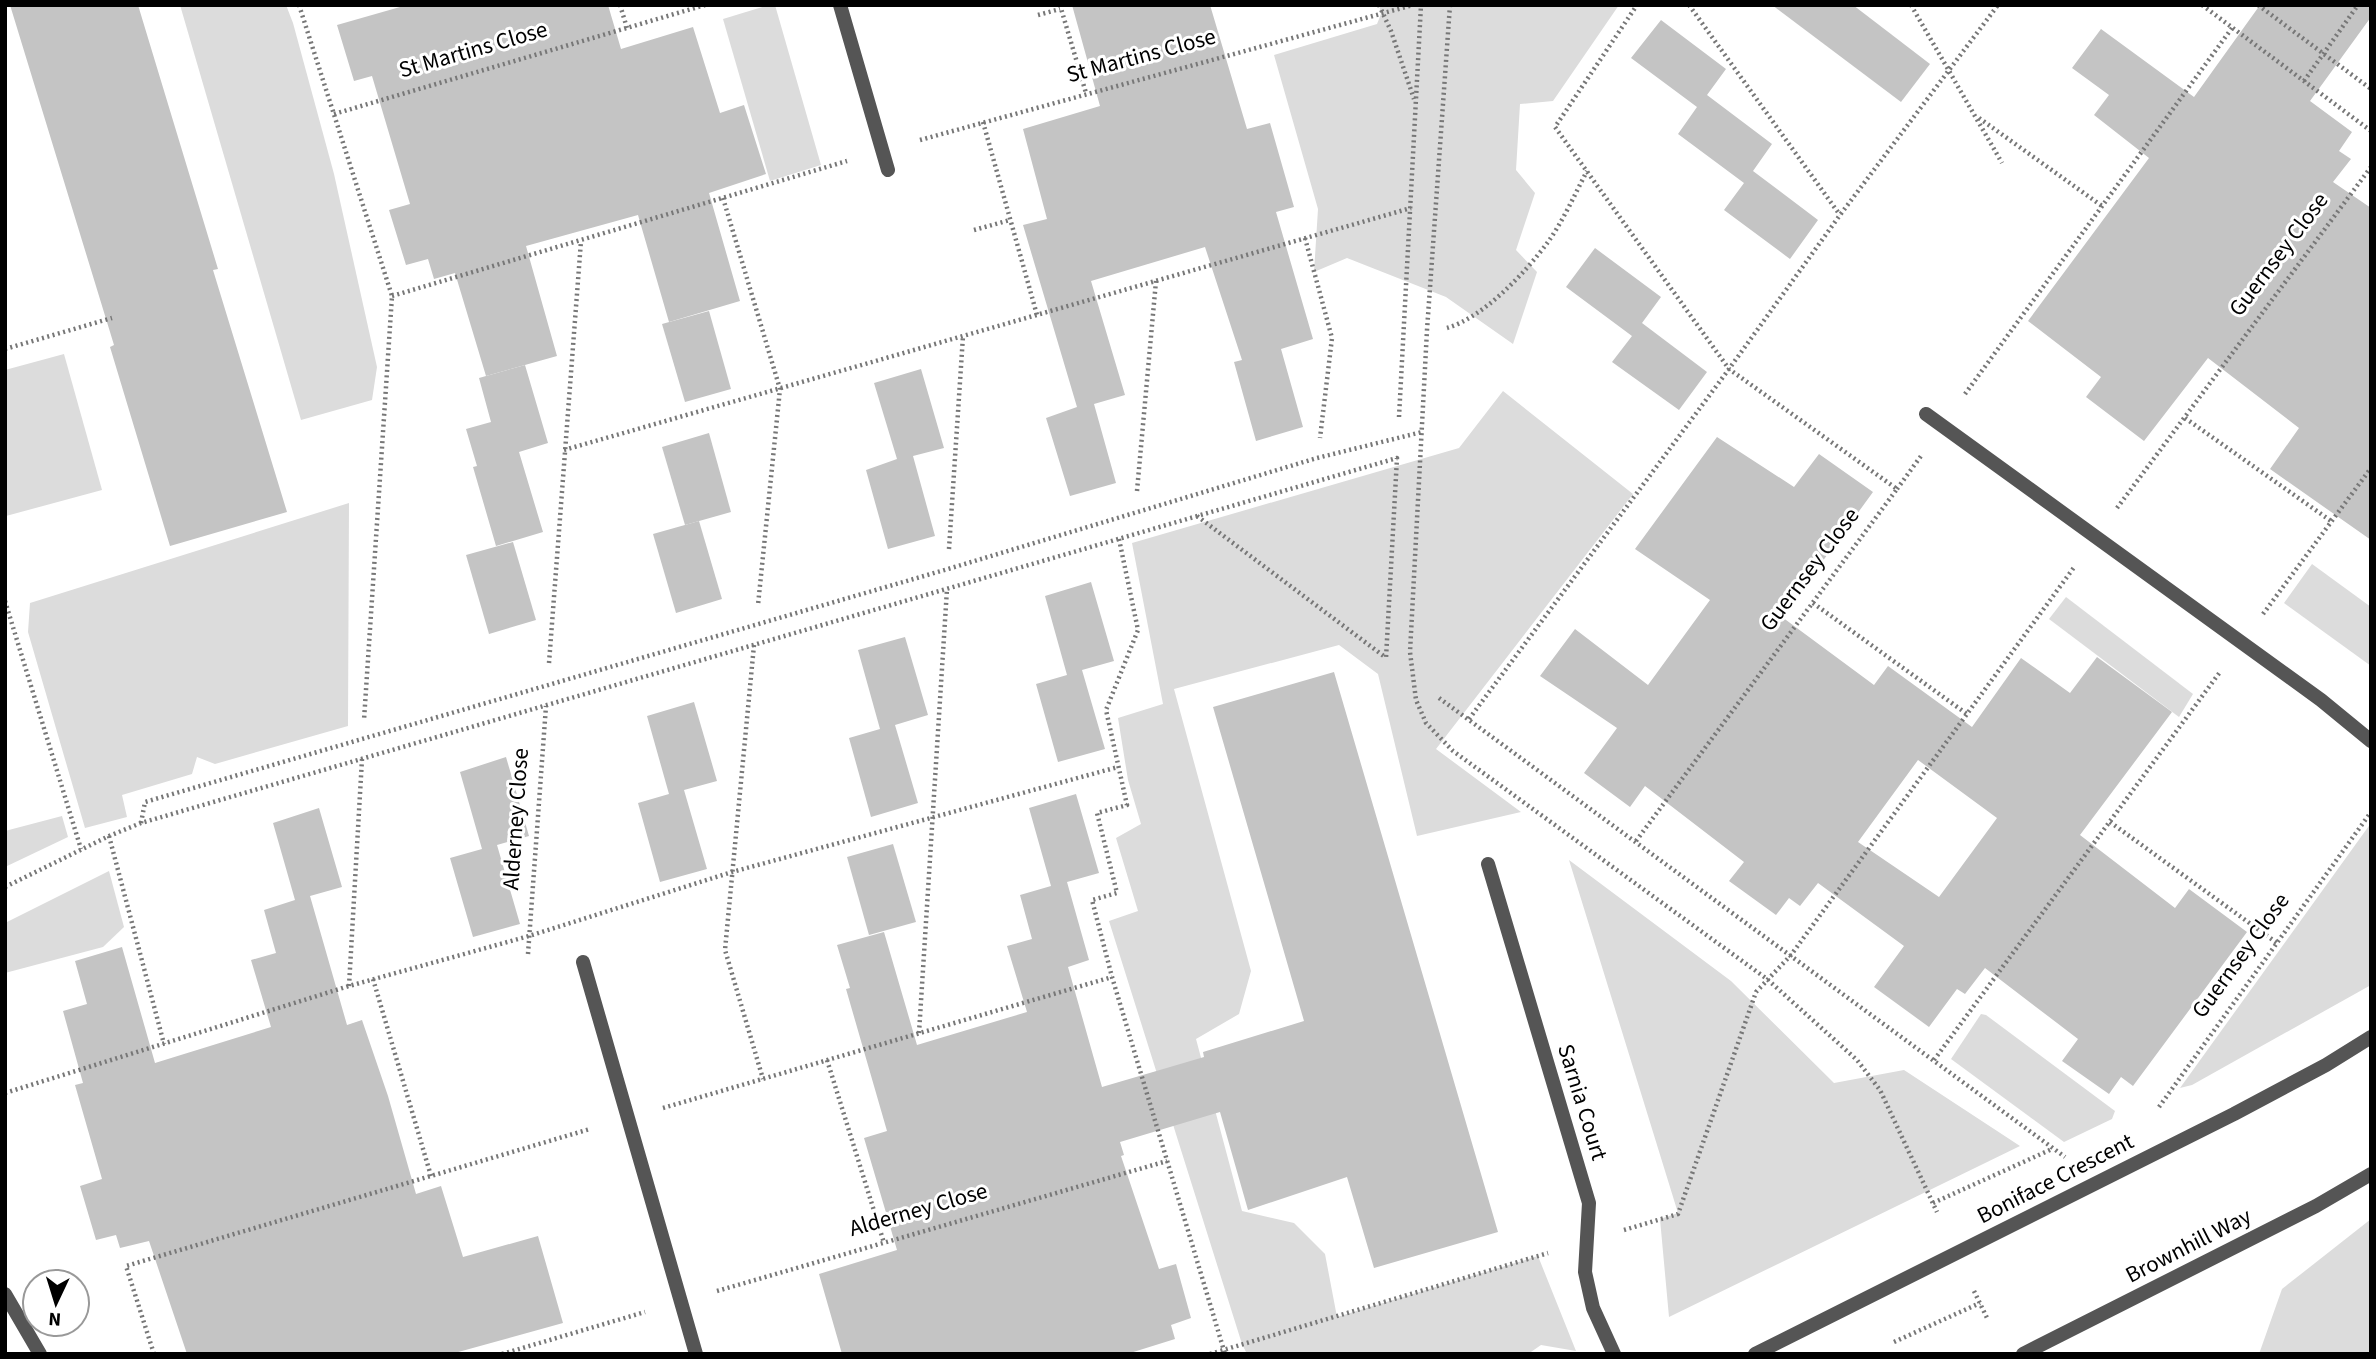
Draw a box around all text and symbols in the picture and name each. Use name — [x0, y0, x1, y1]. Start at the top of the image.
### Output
street label: St Martins Close — [395, 13, 551, 86]
street label: St Martins Close — [1063, 20, 1219, 91]
street label: Guernsey Close — [2221, 185, 2336, 323]
street label: Guernsey Close — [1752, 500, 1867, 638]
street label: Alderney Close — [494, 747, 537, 891]
street label: Guernsey Close — [2184, 886, 2297, 1025]
street label: Sarnia Court — [1549, 1040, 1616, 1165]
street label: Boniface Crescent — [1971, 1125, 2139, 1232]
street label: Alderney Close — [845, 1174, 991, 1245]
street label: Brownhill Way — [2120, 1199, 2257, 1291]
north arrow — [21, 1268, 91, 1338]
text: N — [48, 1305, 62, 1332]

